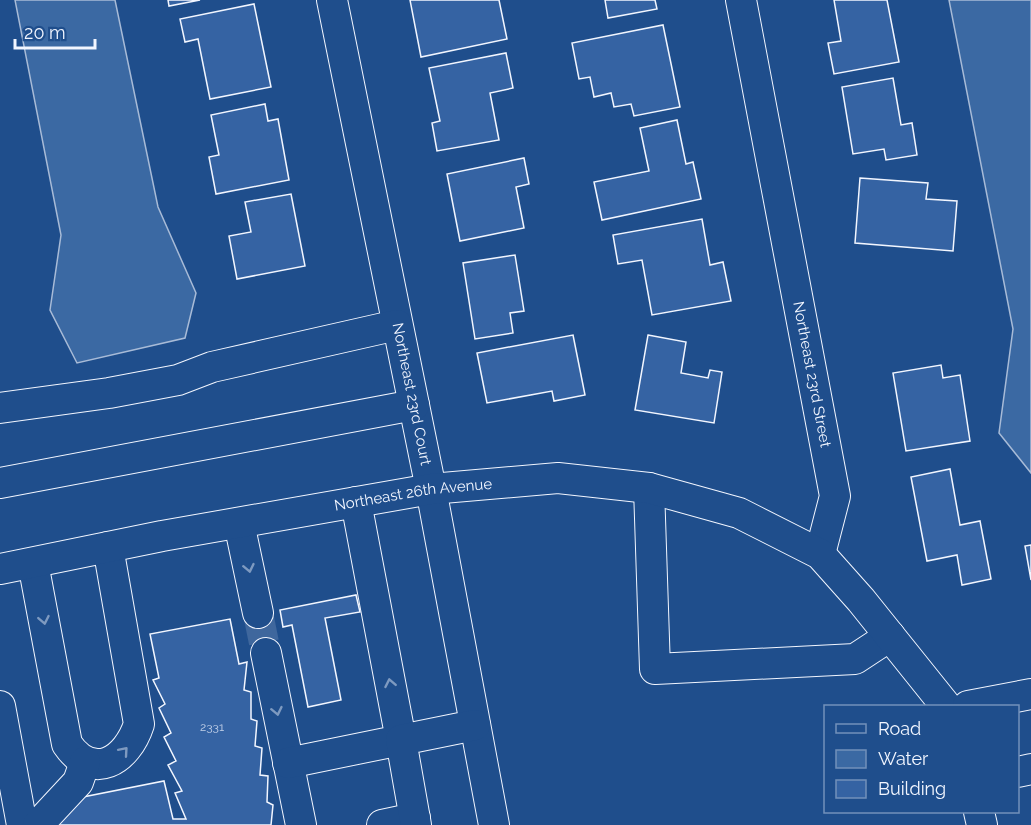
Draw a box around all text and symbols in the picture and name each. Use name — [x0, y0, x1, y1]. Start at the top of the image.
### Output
scale bar — [15, 12, 94, 50]
text: 20 m — [24, 22, 66, 43]
street label: Northeast 23rd Street — [789, 300, 835, 449]
street label: Northeast 23rd Court — [389, 321, 435, 467]
street label: Northeast 26th Avenue — [333, 475, 493, 515]
one-way arrow — [241, 563, 254, 573]
one-way arrow — [37, 615, 50, 625]
one-way arrow — [384, 678, 397, 688]
one-way arrow — [270, 705, 283, 715]
legend — [824, 705, 1019, 813]
text: Road — [878, 718, 921, 739]
house number: 2331 — [200, 720, 224, 734]
one-way arrow — [117, 747, 128, 758]
text: Water — [878, 748, 929, 769]
text: Building — [878, 778, 946, 799]

